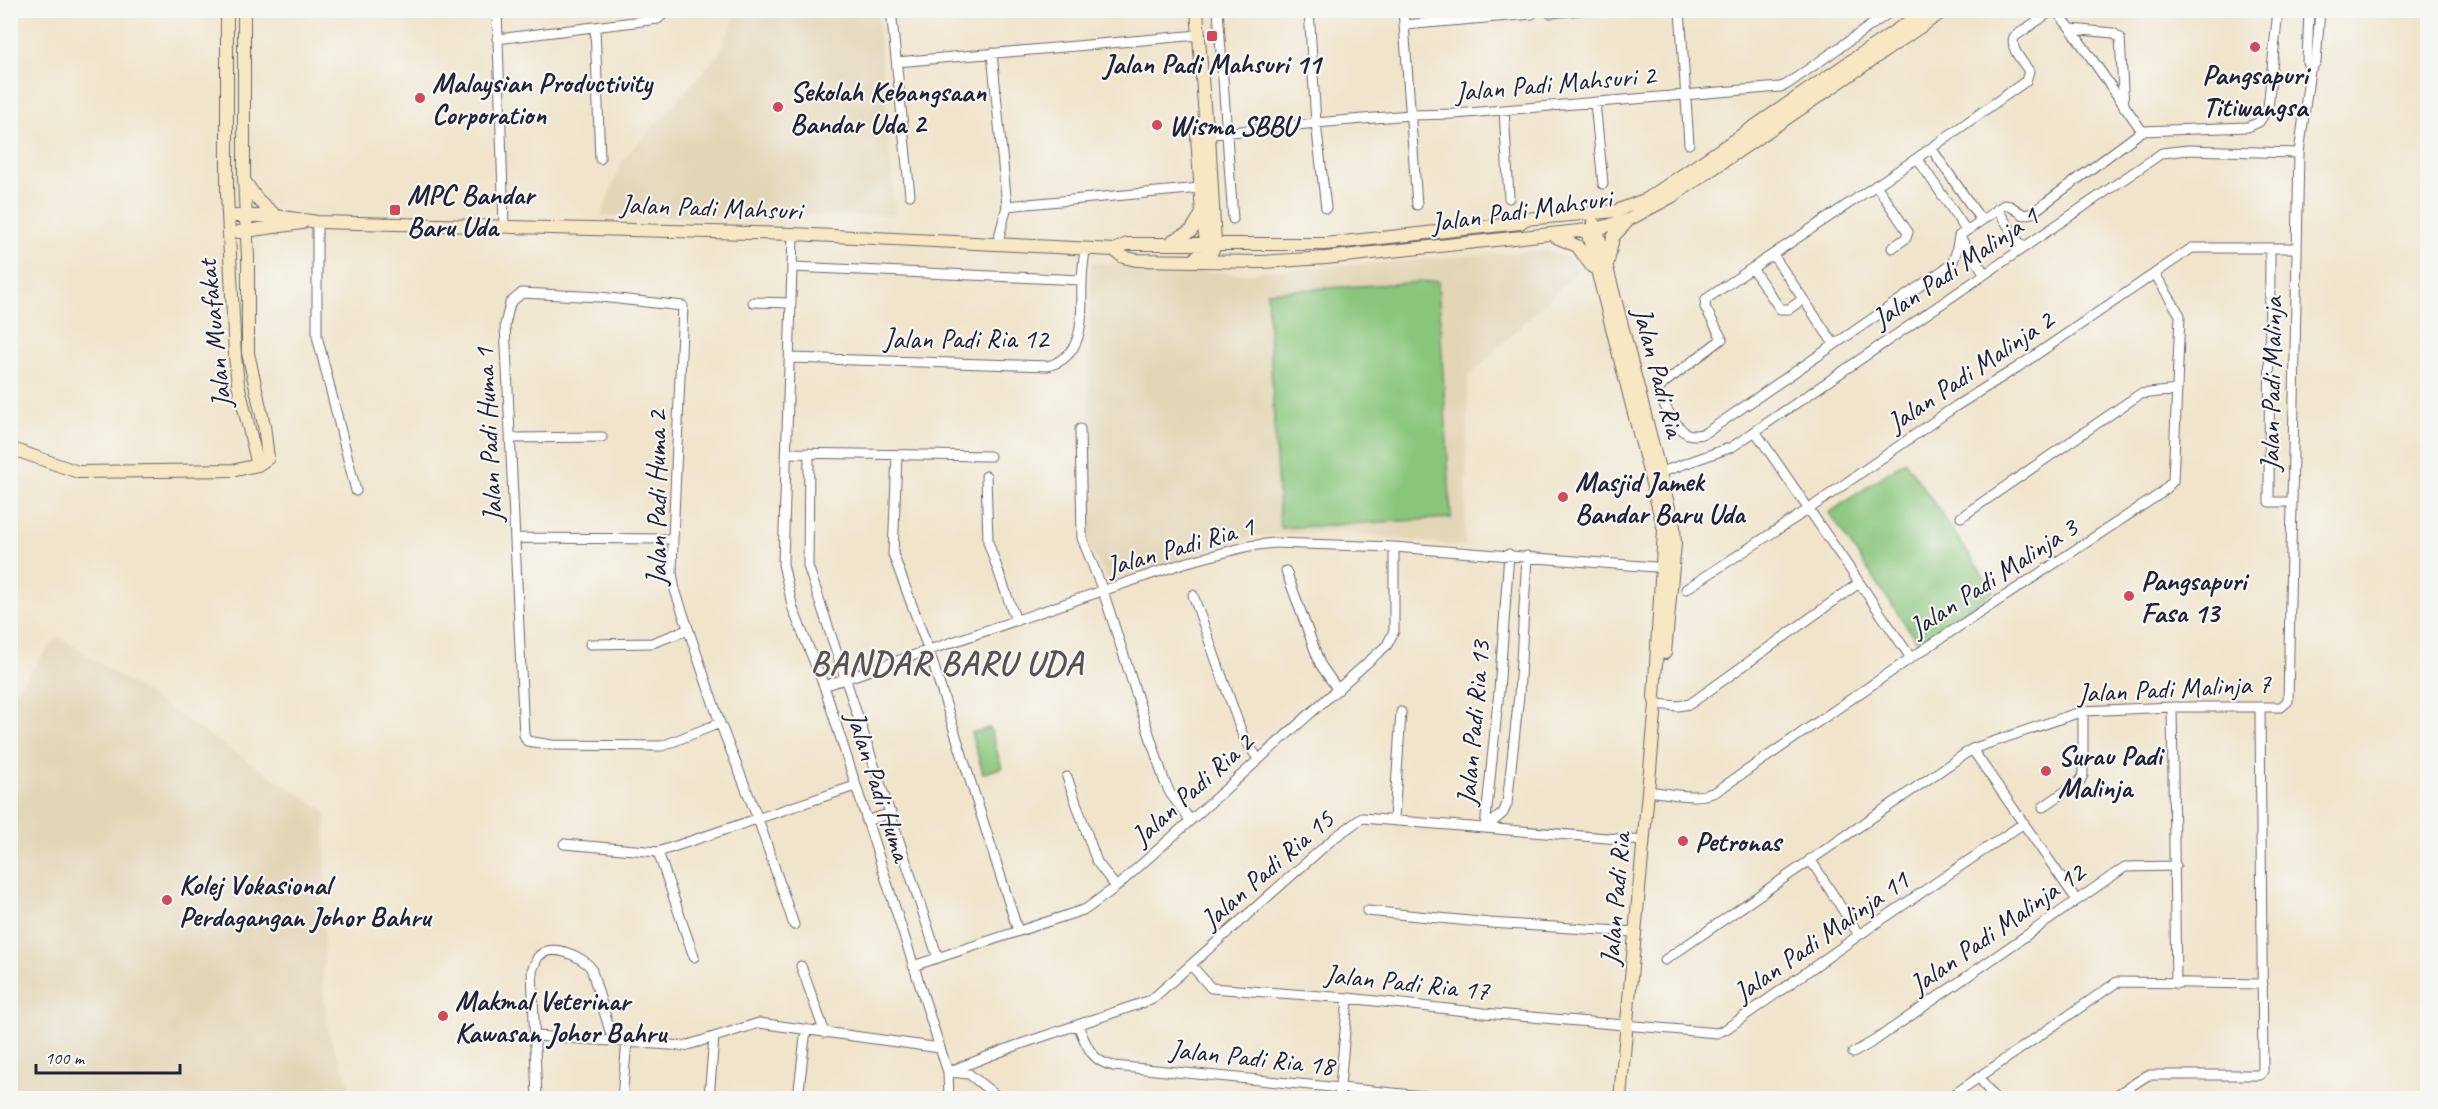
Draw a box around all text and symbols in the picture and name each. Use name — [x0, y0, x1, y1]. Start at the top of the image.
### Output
marker: Jalan Padi Mahsuri 11 — [1205, 29, 1219, 43]
marker: Pangsapuri Titiwangsa — [2248, 40, 2262, 54]
place label: Jalan Padi Mahsuri 11 — [1101, 46, 1324, 81]
street label: Jalan Padi Mahsuri 2 — [1451, 57, 1659, 109]
place label: Pangsapuri Titiwangsa — [2202, 57, 2311, 124]
place label: Malaysian Productivity Corporation — [432, 65, 654, 132]
place label: Sekolah Kebangsaan Bandar Uda 2 — [790, 74, 987, 141]
marker: Malaysian Productivity Corporation — [413, 91, 427, 105]
marker: Sekolah Kebangsaan Bandar Uda 2 — [771, 100, 785, 114]
place label: Wisma SBBU — [1169, 108, 1301, 143]
marker: Wisma SBBU — [1150, 118, 1164, 132]
place label: MPC Bandar Baru Uda — [407, 177, 537, 244]
street label: Jalan Padi Mahsuri — [1427, 179, 1617, 240]
street label: Jalan Padi Mahsuri — [618, 186, 806, 228]
street label: Jalan Padi Malinja 1 — [1863, 198, 2046, 337]
marker: MPC Bandar Baru Uda — [388, 203, 402, 217]
street label: Jalan Muafakat — [189, 255, 239, 412]
street label: Jalan Padi Malinja — [2252, 295, 2290, 473]
street label: Jalan Padi Ria — [1624, 301, 1694, 443]
street label: Jalan Padi Malinja 2 — [1878, 301, 2062, 441]
street label: Jalan Padi Ria 12 — [882, 321, 1051, 356]
street label: Jalan Padi Huma 1 — [466, 345, 510, 525]
street label: Jalan Padi Huma 2 — [639, 408, 674, 587]
place label: Masjid Jamek Bandar Baru Uda — [1575, 464, 1747, 531]
marker: Masjid Jamek Bandar Baru Uda — [1556, 490, 1570, 504]
street label: Jalan Padi Ria 1 — [1100, 508, 1259, 584]
street label: Jalan Padi Malinja 3 — [1901, 508, 2086, 645]
place label: Pangsapuri Fasa 13 — [2141, 563, 2250, 630]
marker: Pangsapuri Fasa 13 — [2122, 589, 2136, 603]
street label: Jalan Padi Ria 13 — [1448, 637, 1498, 809]
district label: BANDAR BARU UDA — [810, 641, 1085, 684]
street label: Jalan Padi Malinja 7 — [2074, 665, 2273, 711]
street label: Jalan Padi Huma — [838, 705, 920, 868]
street label: Jalan Padi Ria 2 — [1122, 723, 1262, 854]
place label: Surau Padi Malinja — [2058, 738, 2165, 805]
marker: Surau Padi Malinja — [2039, 764, 2053, 778]
street label: Jalan Padi Ria 15 — [1192, 801, 1342, 938]
place label: Petronas — [1695, 824, 1784, 859]
street label: Jalan Padi Ria — [1592, 829, 1638, 969]
marker: Petronas — [1676, 834, 1690, 848]
street label: Jalan Padi Malinja 12 — [1901, 853, 2093, 1003]
street label: Jalan Padi Malinja 11 — [1725, 862, 1917, 1011]
place label: Kolej Vokasional Perdagangan Johor Bahru — [179, 867, 433, 934]
marker: Kolej Vokasional Perdagangan Johor Bahru — [160, 893, 174, 907]
street label: Jalan Padi Ria 17 — [1321, 956, 1492, 1008]
place label: Makmal Veterinar Kawasan Johor Bahru — [455, 983, 669, 1050]
marker: Makmal Veterinar Kawasan Johor Bahru — [436, 1009, 450, 1023]
street label: Jalan Padi Ria 18 — [1166, 1031, 1338, 1083]
scale bar — [36, 1037, 180, 1075]
text: 100 m — [45, 1047, 86, 1069]

